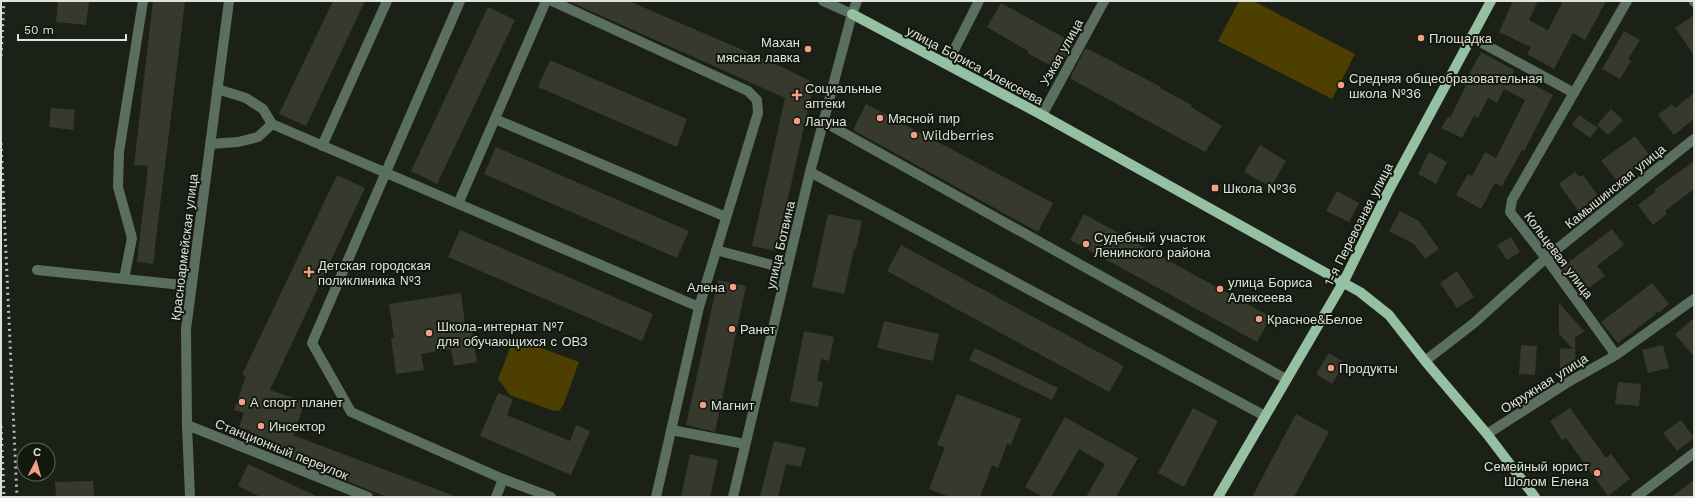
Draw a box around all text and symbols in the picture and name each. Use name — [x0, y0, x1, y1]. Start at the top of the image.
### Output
scale bar — [18, 16, 126, 42]
street label: Узкая улица — [1037, 16, 1086, 88]
text: 50 m — [24, 23, 54, 37]
street label: улица Бориса Алексеева — [904, 23, 1046, 108]
place label: Площадка — [1429, 31, 1493, 46]
marker: Площадка — [1416, 33, 1426, 43]
place label: Махан мясная лавка — [717, 35, 801, 65]
marker: Махан мясная лавка — [803, 44, 813, 54]
place label: Средняя общеобразовательная школа №36 — [1349, 71, 1542, 101]
marker: Средняя общеобразовательная школа №36 — [1336, 80, 1346, 90]
place label: Социальные аптеки — [805, 81, 882, 111]
marker: Социальные аптеки — [792, 90, 802, 100]
place label: Мясной пир — [888, 111, 960, 126]
marker: Мясной пир — [875, 113, 885, 123]
place label: Лагуна — [805, 114, 847, 129]
marker: Лагуна — [792, 116, 802, 126]
place label: Wildberries — [922, 128, 994, 143]
marker: Wildberries — [909, 130, 919, 140]
street label: Камышинская улица — [1562, 141, 1669, 232]
street label: 1-я Перевозная улица — [1321, 160, 1396, 288]
street label: Красноармейская улица — [168, 172, 201, 321]
place label: Школа №36 — [1223, 181, 1297, 196]
marker: Школа №36 — [1210, 183, 1220, 193]
street label: улица Ботвина — [763, 199, 798, 291]
street label: Кольцевая улица — [1521, 209, 1597, 302]
place label: Судебный участок Ленинского района — [1094, 230, 1211, 260]
marker: Судебный участок Ленинского района — [1081, 239, 1091, 249]
place label: Детская городская поликлиника №3 — [318, 258, 431, 288]
marker: Детская городская поликлиника №3 — [303, 266, 315, 278]
place label: улица Бориса Алексеева — [1228, 275, 1313, 305]
place label: Алена — [687, 280, 726, 295]
marker: Алена — [728, 282, 738, 292]
marker: улица Бориса Алексеева — [1215, 284, 1225, 294]
place label: Красное&Белое — [1267, 312, 1363, 327]
marker: Красное&Белое — [1254, 314, 1264, 324]
place label: Школа-интернат №7 для обучающихся с ОВЗ — [437, 319, 588, 349]
place label: Ранет — [740, 322, 775, 337]
marker: Ранет — [727, 324, 737, 334]
marker: Школа-интернат №7 для обучающихся с ОВЗ — [424, 328, 434, 338]
street label: Окружная улица — [1498, 350, 1591, 416]
place label: Продукты — [1339, 361, 1398, 376]
marker: Продукты — [1326, 363, 1336, 373]
place label: А спорт планет — [250, 395, 343, 410]
marker: А спорт планет — [237, 397, 247, 407]
place label: Магнит — [711, 398, 754, 413]
marker: Магнит — [698, 400, 708, 410]
street label: Станционный переулок — [213, 416, 351, 483]
place label: Инсектор — [269, 419, 325, 434]
marker: Инсектор — [256, 421, 266, 431]
north arrow — [16, 442, 56, 482]
text: С — [32, 446, 42, 459]
place label: Семейный юрист Шолом Елена — [1484, 459, 1590, 489]
marker: Семейный юрист Шолом Елена — [1592, 468, 1602, 478]

